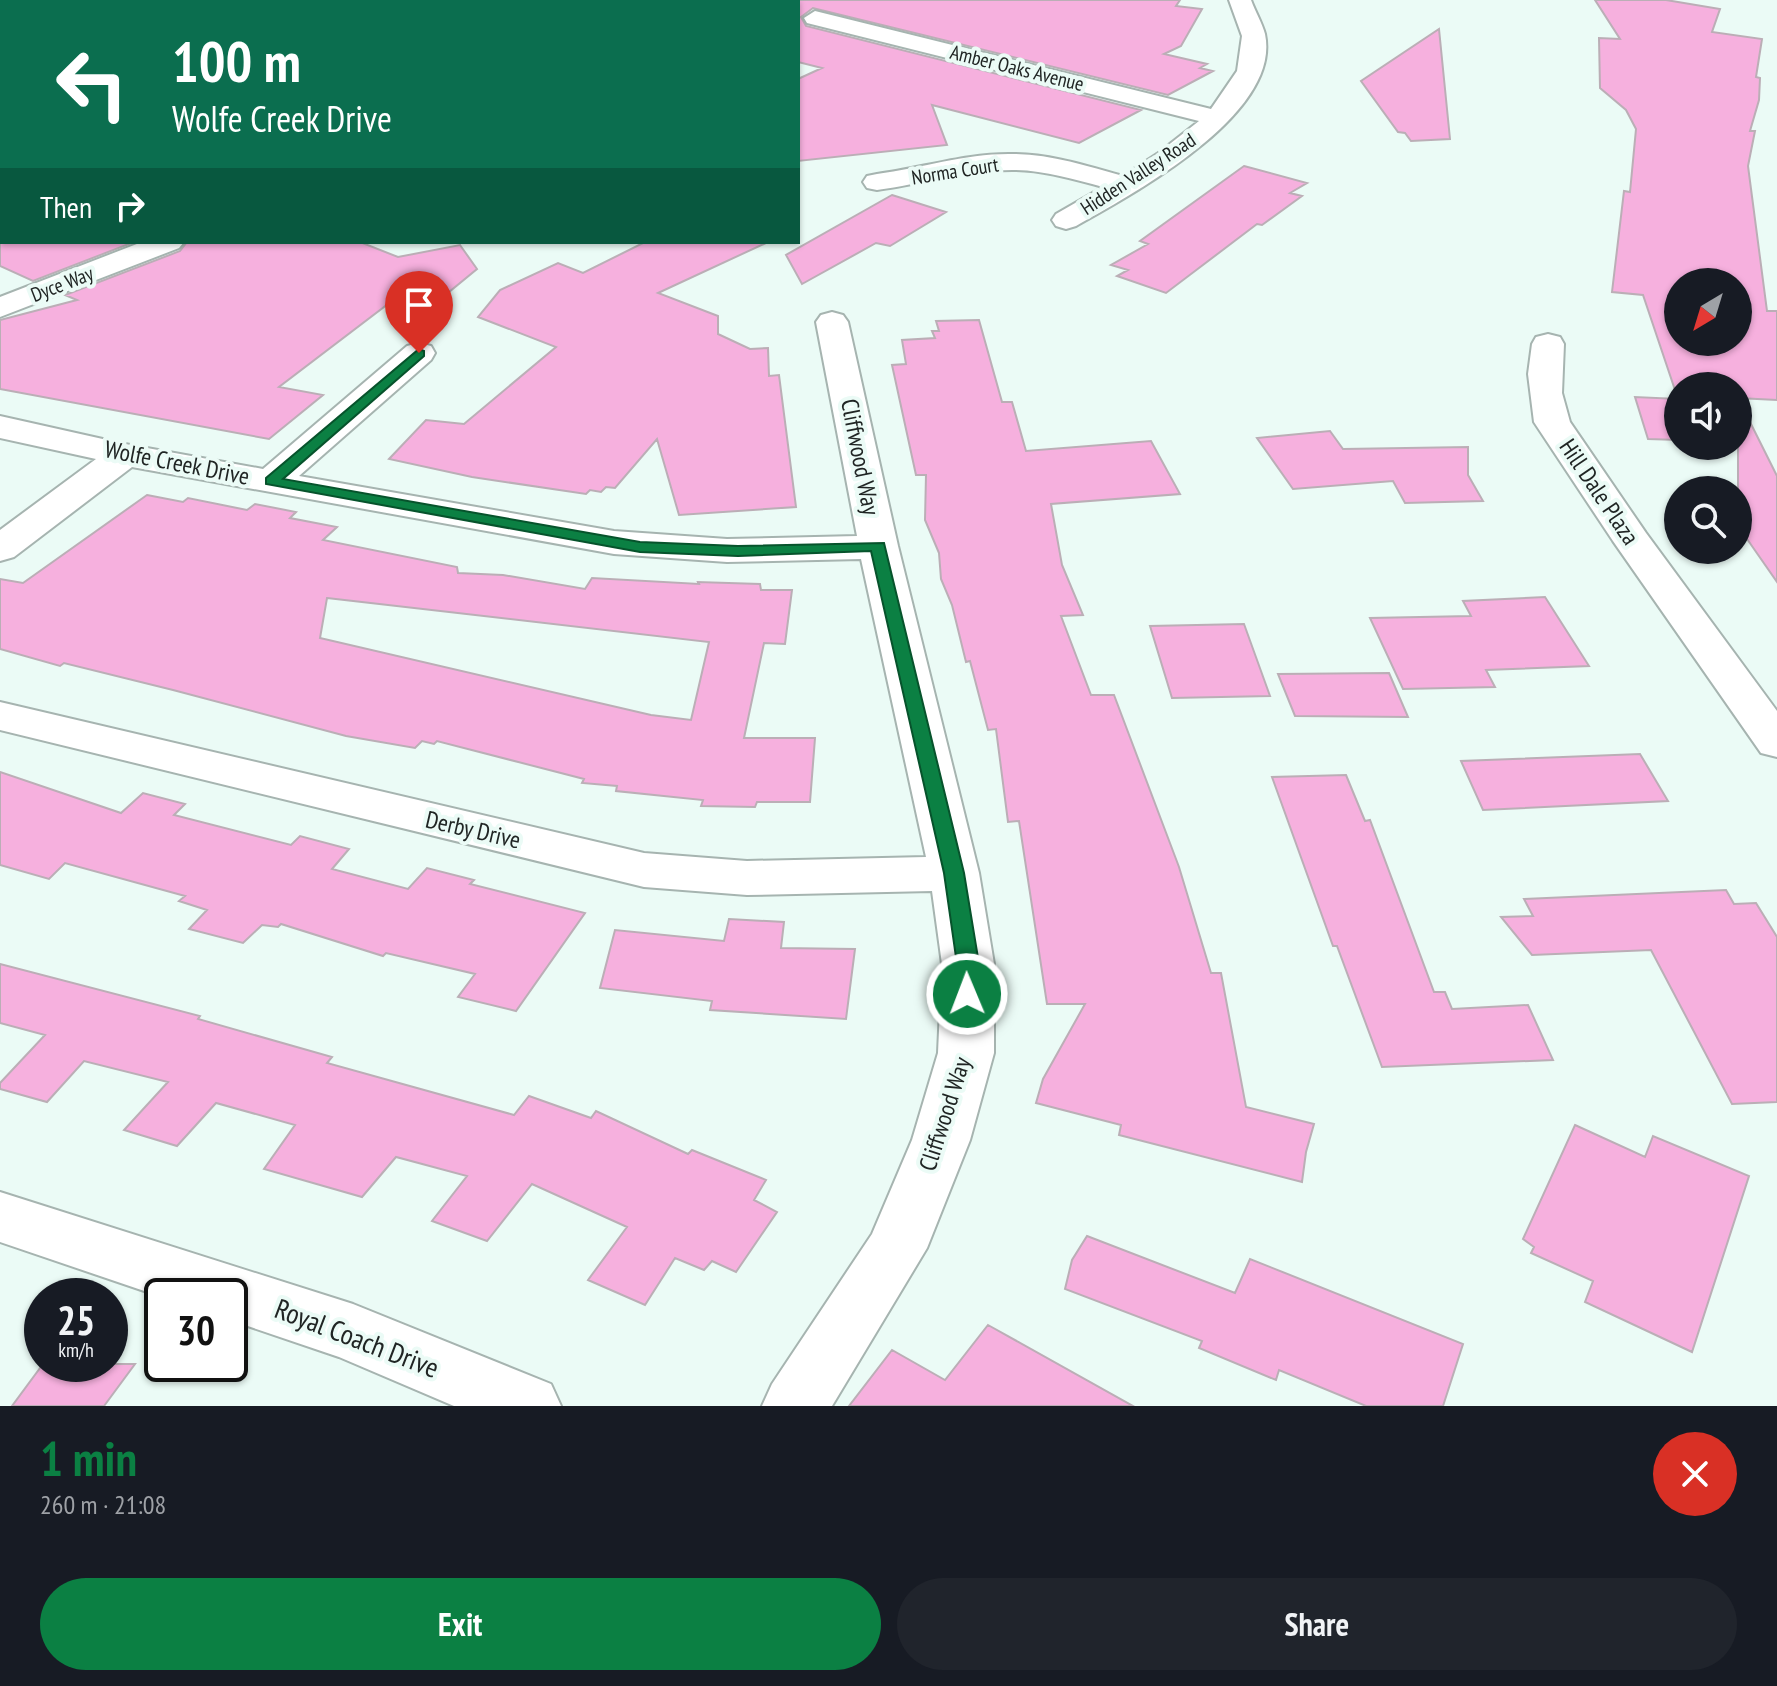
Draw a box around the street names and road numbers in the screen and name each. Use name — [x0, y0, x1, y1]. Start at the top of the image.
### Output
street label: Amber Oaks Avenue — [947, 39, 1087, 97]
street label: Hidden Valley Road — [1075, 127, 1201, 221]
street label: Norma Court — [910, 151, 1001, 191]
street label: Dyce Way — [27, 260, 97, 308]
street label: Cliffwood Way — [834, 396, 887, 518]
street label: Wolfe Creek Drive — [102, 433, 252, 492]
street label: Hill Dale Plaza — [1553, 433, 1646, 551]
street label: Derby Drive — [423, 804, 524, 855]
street label: Cliffwood Way — [912, 1053, 977, 1175]
street label: Royal Coach Drive — [270, 1289, 444, 1386]

